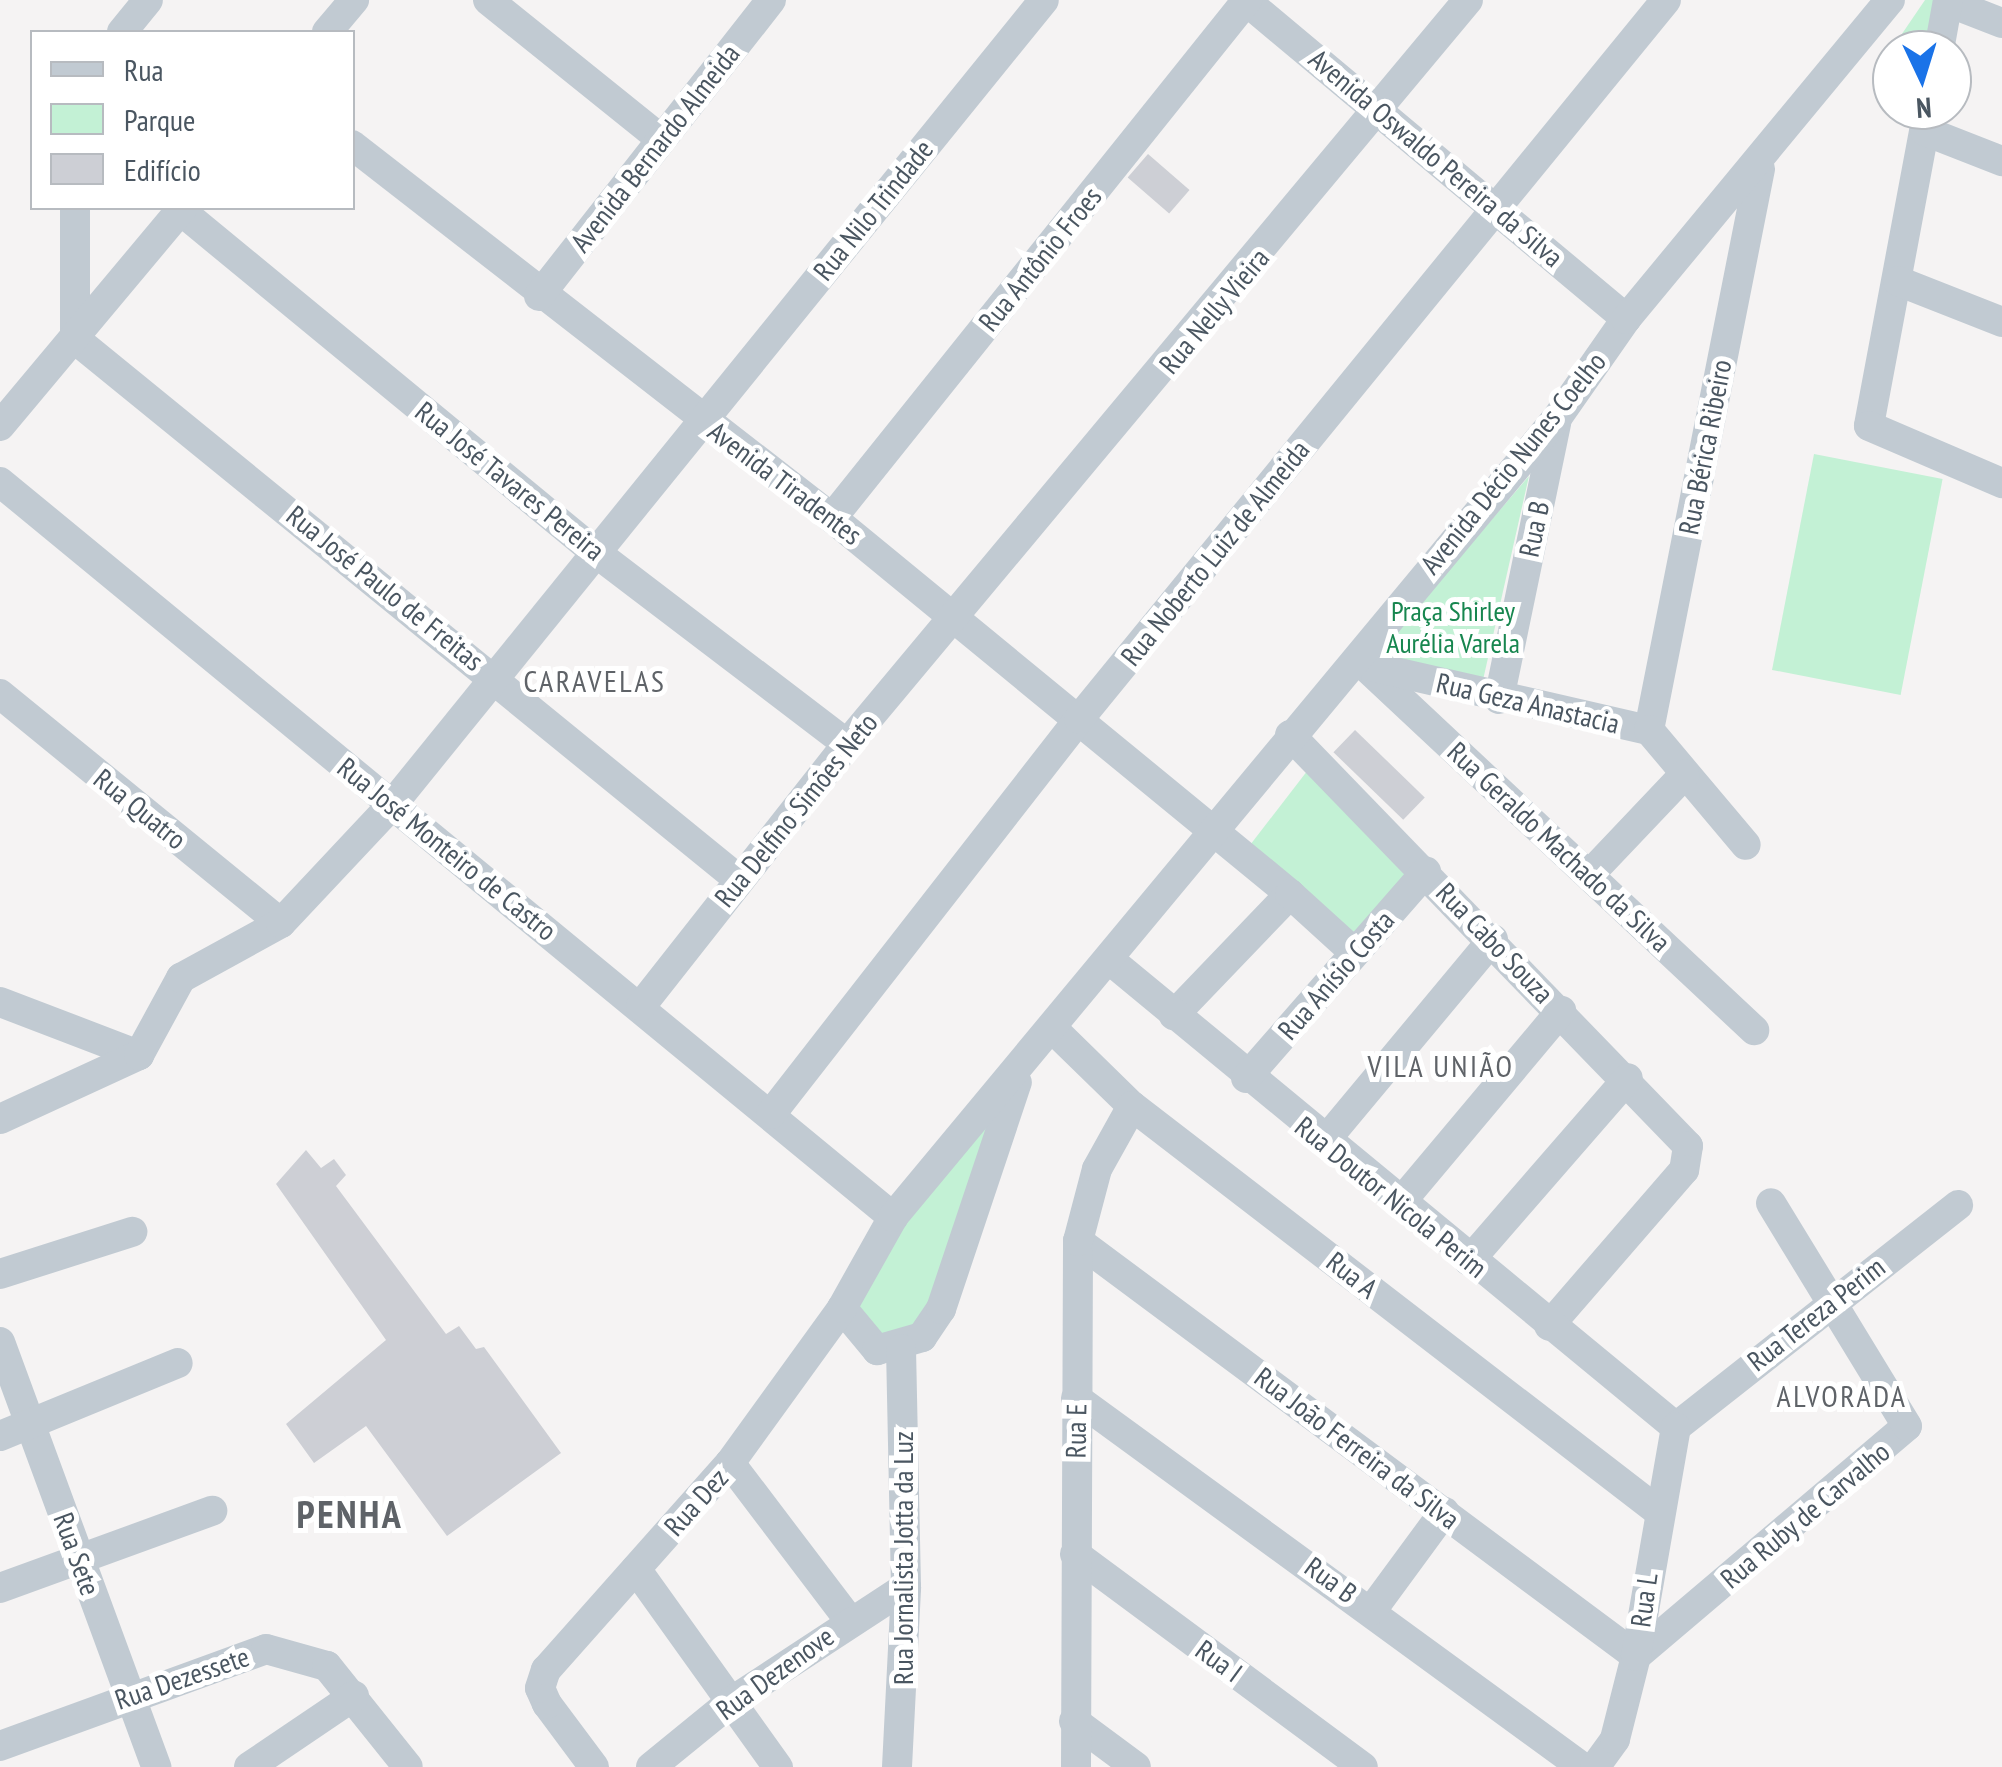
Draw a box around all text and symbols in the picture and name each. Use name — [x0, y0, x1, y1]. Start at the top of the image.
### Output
legend — [30, 30, 355, 210]
north arrow — [1872, 30, 1972, 130]
street label: Avenida Bernardo Almeida — [563, 37, 747, 259]
street label: Avenida Oswaldo Pereira da Silva — [1302, 42, 1570, 274]
text: Rua — [124, 50, 163, 89]
text: N — [1915, 89, 1933, 127]
text: Parque — [124, 100, 195, 139]
street label: Rua Nilo Trindade — [806, 133, 940, 287]
text: Edifício — [124, 150, 201, 189]
street label: Rua Antônio Froes — [971, 180, 1109, 338]
street label: Rua Nelly Vieira — [1152, 241, 1276, 381]
street label: Avenida Décio Nunes Coelho — [1413, 345, 1613, 581]
street label: Rua Bérica Ribeiro — [1672, 357, 1738, 537]
street label: Rua José Tavares Pereira — [408, 394, 612, 568]
street label: Avenida Tiradentes — [701, 414, 869, 552]
street label: Rua Noberto Luiz de Almeida — [1113, 433, 1317, 673]
street label: Rua José Paulo de Freitas — [280, 498, 490, 678]
street label: Rua B — [1512, 498, 1556, 560]
park label: Praça Shirley Aurélia Varela — [1386, 594, 1520, 660]
district label: CARAVELAS — [524, 663, 666, 699]
street label: Rua Geza Anastacia — [1433, 666, 1623, 740]
street label: Rua Delfino Simões Neto — [708, 706, 884, 914]
street label: Rua Geraldo Machado da Silva — [1441, 735, 1677, 959]
street label: Rua José Monteiro de Castro — [331, 750, 563, 948]
street label: Rua Quatro — [87, 762, 193, 856]
street label: Rua Cabo Souza — [1429, 876, 1561, 1010]
street label: Rua Anísio Costa — [1271, 903, 1401, 1047]
district label: VILA UNIÃO — [1367, 1048, 1515, 1084]
street label: Rua Doutor Nicola Perim — [1288, 1109, 1494, 1285]
street label: Rua A — [1320, 1245, 1384, 1305]
street label: Rua Tereza Perim — [1740, 1250, 1892, 1378]
street label: Rua João Ferreira da Silva — [1248, 1360, 1466, 1536]
district label: ALVORADA — [1777, 1378, 1907, 1414]
street label: Rua E — [1059, 1403, 1093, 1459]
street label: Rua Jornalista Jotta da Luz — [886, 1431, 920, 1685]
street label: Rua Ruby de Carvalho — [1714, 1434, 1896, 1596]
street label: Rua Dez — [657, 1461, 735, 1543]
district label: PENHA — [297, 1491, 403, 1537]
street label: Rua Sete — [47, 1508, 107, 1600]
street label: Rua B — [1299, 1550, 1363, 1610]
street label: Rua L — [1624, 1571, 1664, 1629]
street label: Rua Dezenove — [710, 1619, 840, 1727]
street label: Rua I — [1189, 1633, 1249, 1689]
street label: Rua Dezessete — [111, 1639, 253, 1717]

